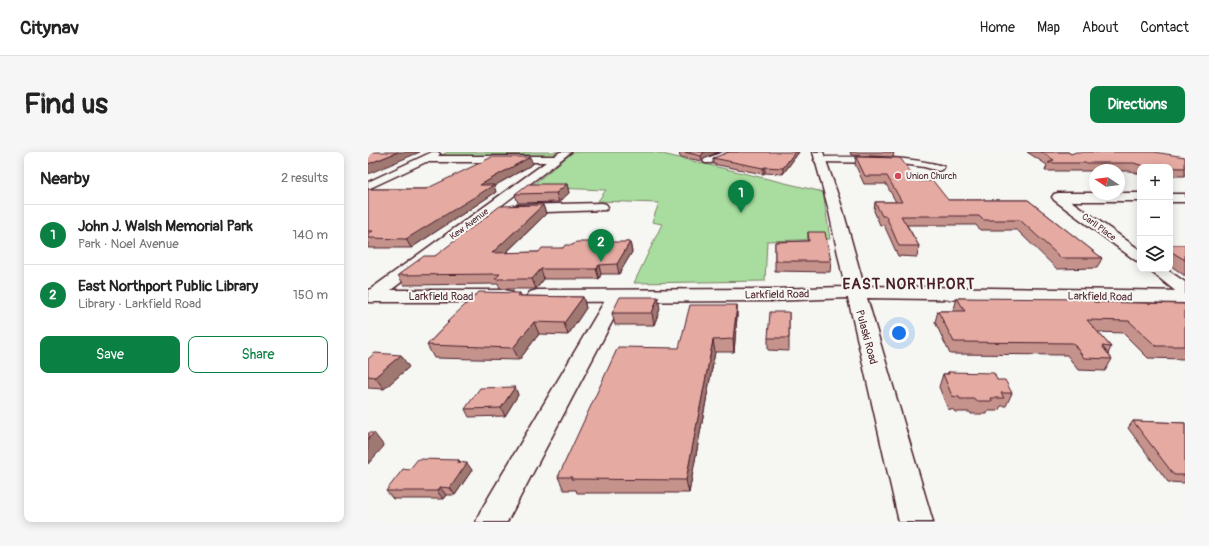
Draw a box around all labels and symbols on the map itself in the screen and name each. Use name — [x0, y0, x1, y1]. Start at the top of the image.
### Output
north arrow — [1089, 164, 1125, 200]
marker: Union Church — [893, 171, 903, 181]
place label: Union Church — [906, 171, 957, 182]
pin: 1 — [728, 180, 754, 213]
street label: Kew Avenue — [448, 206, 491, 243]
street label: Carll Place — [1079, 211, 1118, 244]
pin: 2 — [588, 229, 614, 262]
district label: EAST NORTHPORT — [843, 275, 975, 294]
street label: Larkfield Road — [744, 287, 810, 302]
street label: Larkfield Road — [1067, 289, 1133, 304]
street label: Larkfield Road — [409, 290, 473, 303]
street label: Pulaski Road — [853, 308, 880, 366]
your location — [889, 323, 909, 343]

